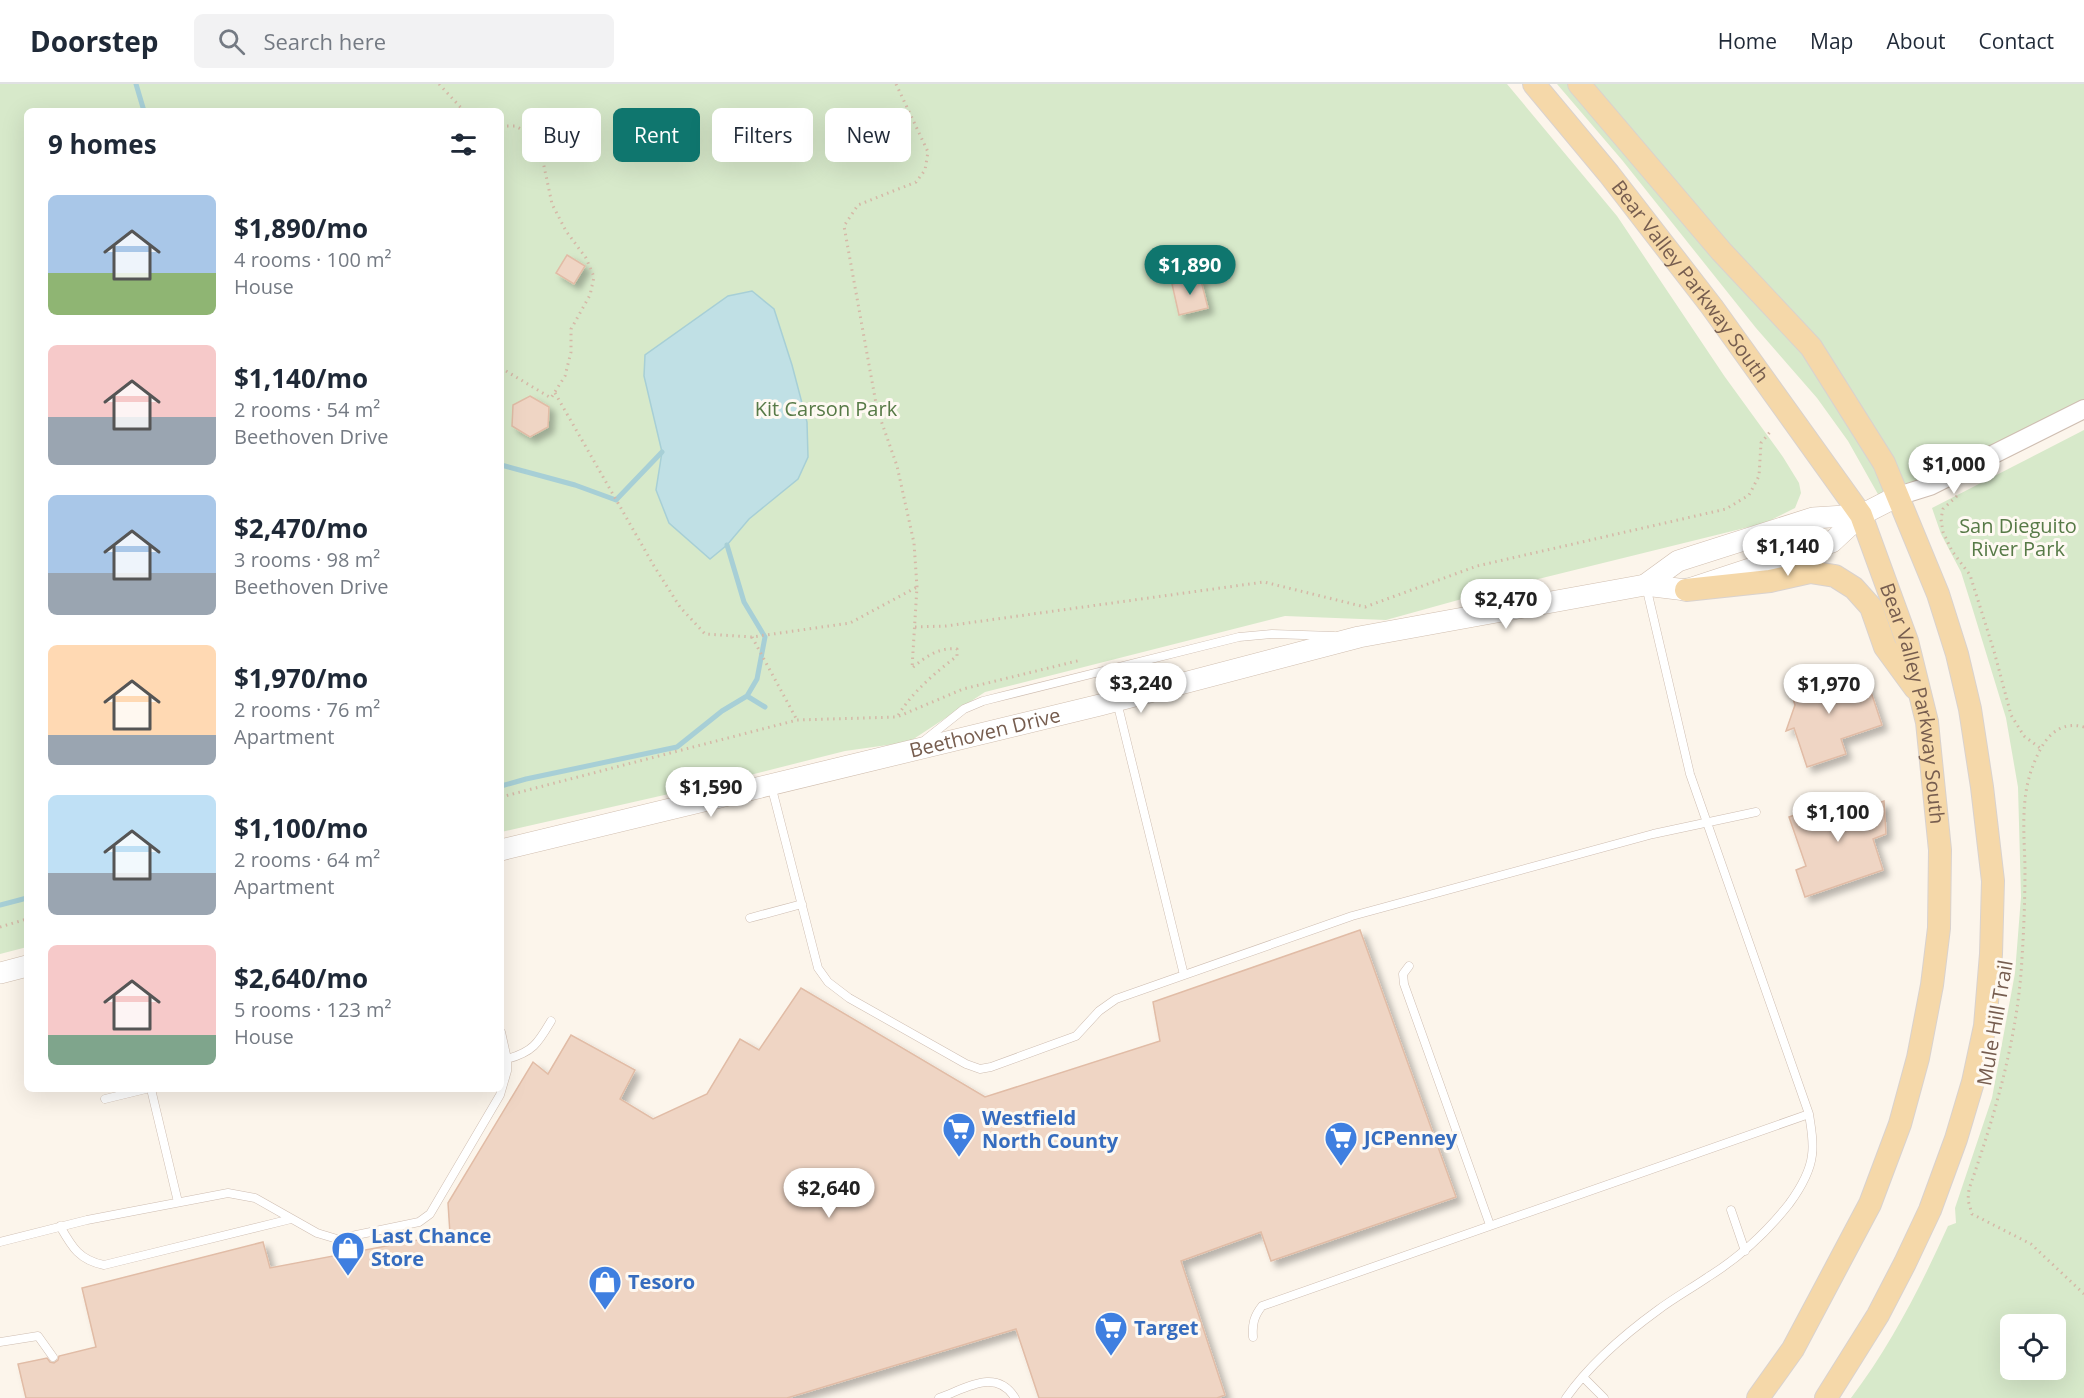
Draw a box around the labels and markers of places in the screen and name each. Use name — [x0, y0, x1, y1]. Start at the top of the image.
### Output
pin: $1,890 — [1141, 245, 1239, 296]
pin: $1,000 — [1905, 444, 2003, 495]
pin: $1,140 — [1739, 526, 1837, 577]
pin: $2,470 — [1457, 579, 1555, 630]
pin: $3,240 — [1092, 663, 1190, 714]
pin: $1,970 — [1780, 664, 1878, 715]
pin: $1,590 — [662, 767, 760, 818]
pin: $1,100 — [1789, 792, 1887, 843]
place label: Westfield North County — [982, 1104, 1119, 1154]
supermarket icon: Westfield North County — [941, 1111, 977, 1158]
supermarket icon: JCPenney — [1323, 1120, 1359, 1167]
place label: JCPenney — [1362, 1124, 1458, 1151]
pin: $2,640 — [780, 1168, 878, 1219]
place label: Last Chance Store — [371, 1222, 491, 1272]
shop icon: Last Chance Store — [330, 1230, 366, 1277]
shop icon: Tesoro — [587, 1264, 623, 1311]
place label: Tesoro — [628, 1268, 695, 1295]
supermarket icon: Target — [1093, 1310, 1129, 1357]
place label: Target — [1134, 1314, 1199, 1341]

